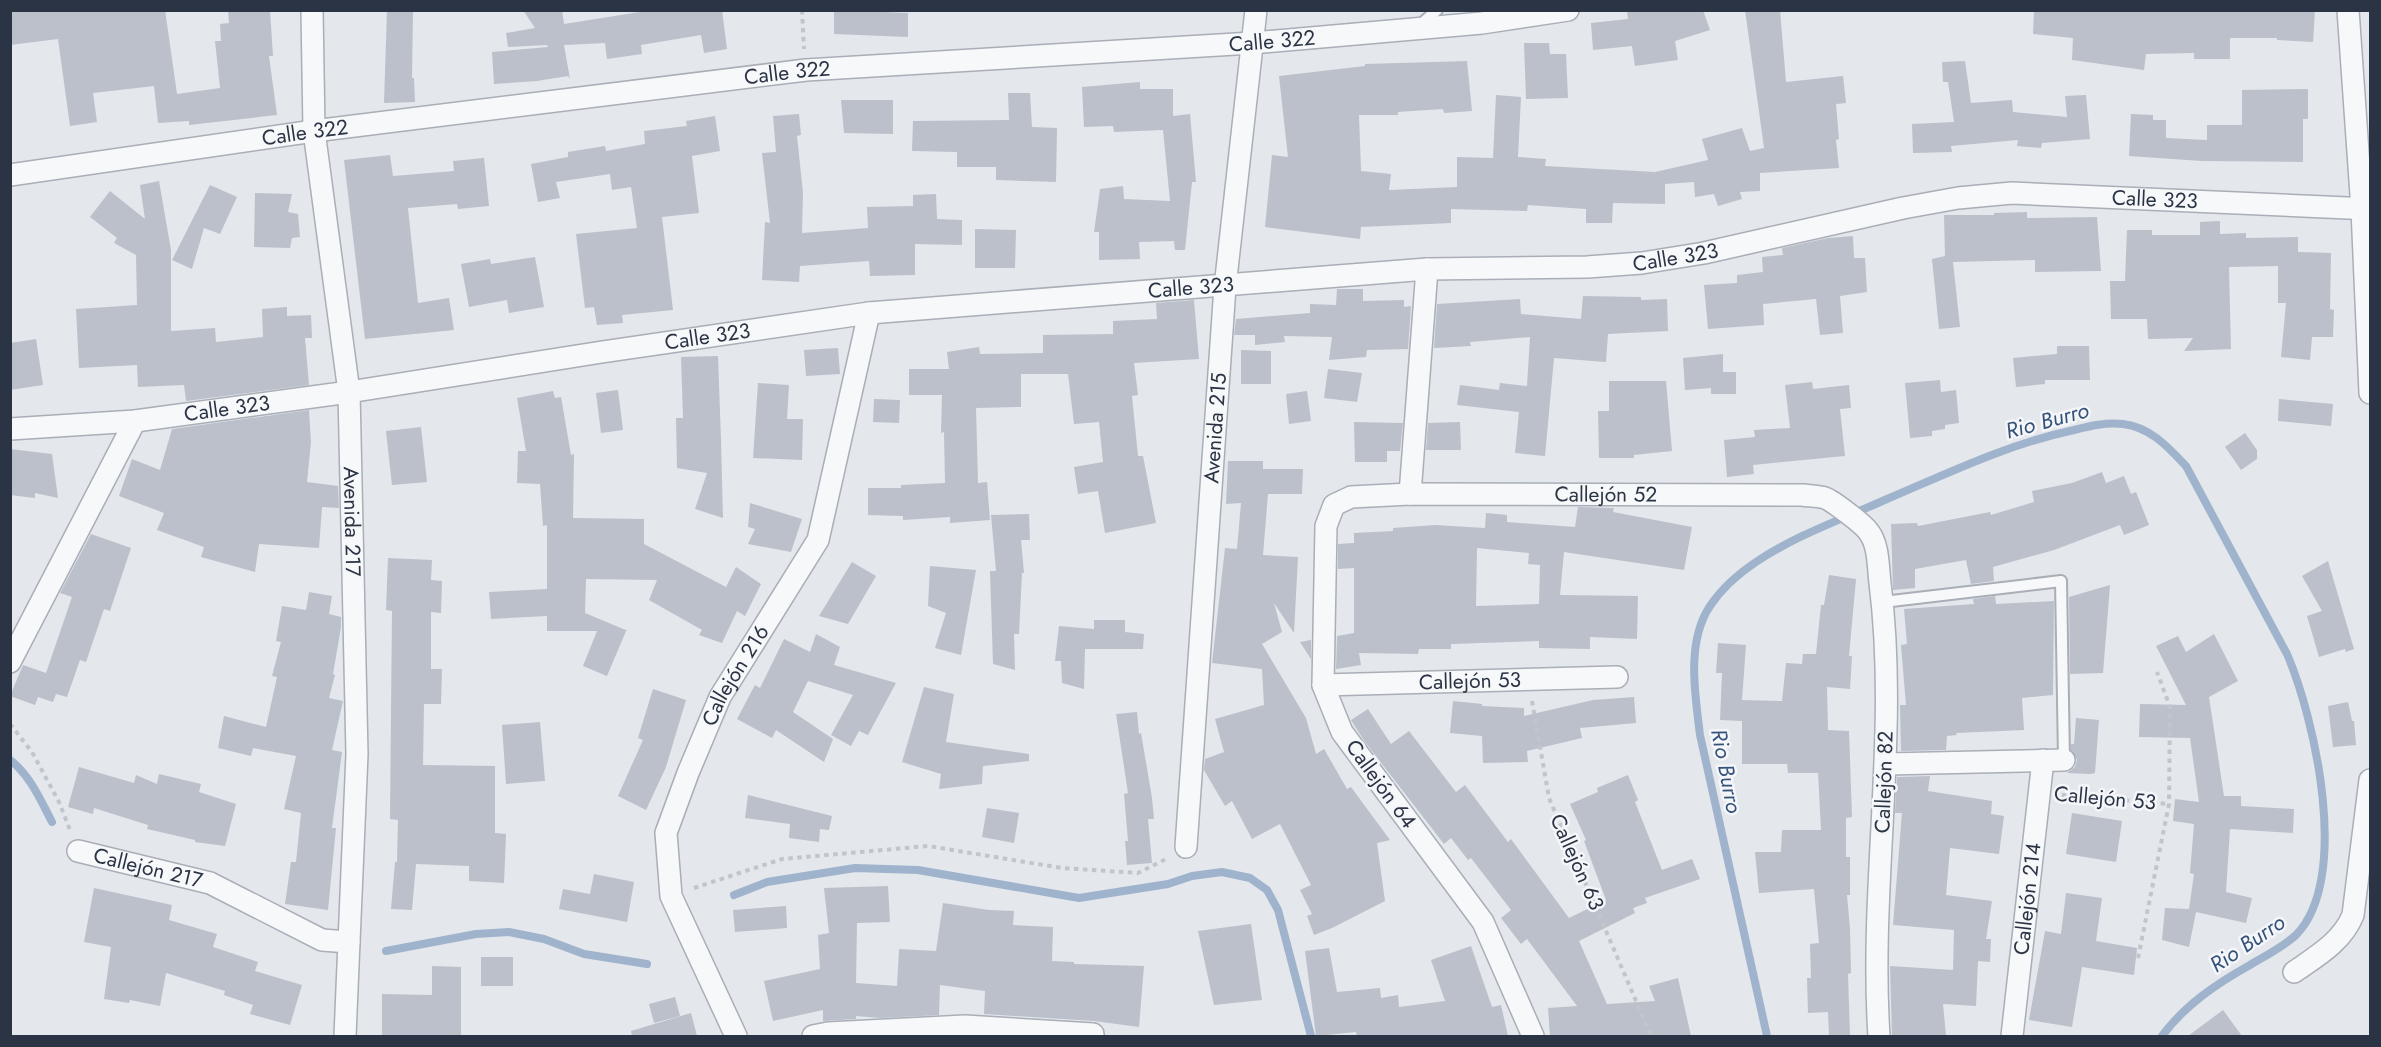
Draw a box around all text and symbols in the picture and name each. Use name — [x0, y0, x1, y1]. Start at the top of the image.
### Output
street label: Calle 322 — [1228, 23, 1317, 59]
street label: Calle 322 — [742, 54, 831, 93]
street label: Calle 322 — [260, 112, 350, 153]
street label: Calle 323 — [2111, 182, 2199, 216]
street label: Calle 323 — [1632, 235, 1721, 279]
street label: Calle 323 — [1147, 269, 1235, 306]
street label: Calle 323 — [663, 316, 752, 358]
street label: Avenida 215 — [1196, 372, 1234, 484]
street label: Calle 323 — [182, 388, 272, 429]
water label: Rio Burro — [2002, 393, 2092, 446]
street label: Avenida 217 — [336, 466, 368, 577]
street label: Callejón 52 — [1554, 479, 1657, 510]
street label: Callejón 216 — [694, 619, 776, 731]
street label: Callejón 53 — [1418, 665, 1522, 697]
water label: Rio Burro — [1703, 726, 1751, 816]
street label: Callejón 82 — [1867, 730, 1901, 834]
street label: Callejón 64 — [1338, 733, 1424, 835]
street label: Callejón 53 — [2053, 779, 2157, 817]
street label: Callejón 63 — [1542, 809, 1612, 915]
street label: Callejón 217 — [90, 840, 206, 896]
street label: Callejón 214 — [2006, 841, 2049, 957]
water label: Rio Burro — [2203, 906, 2291, 980]

